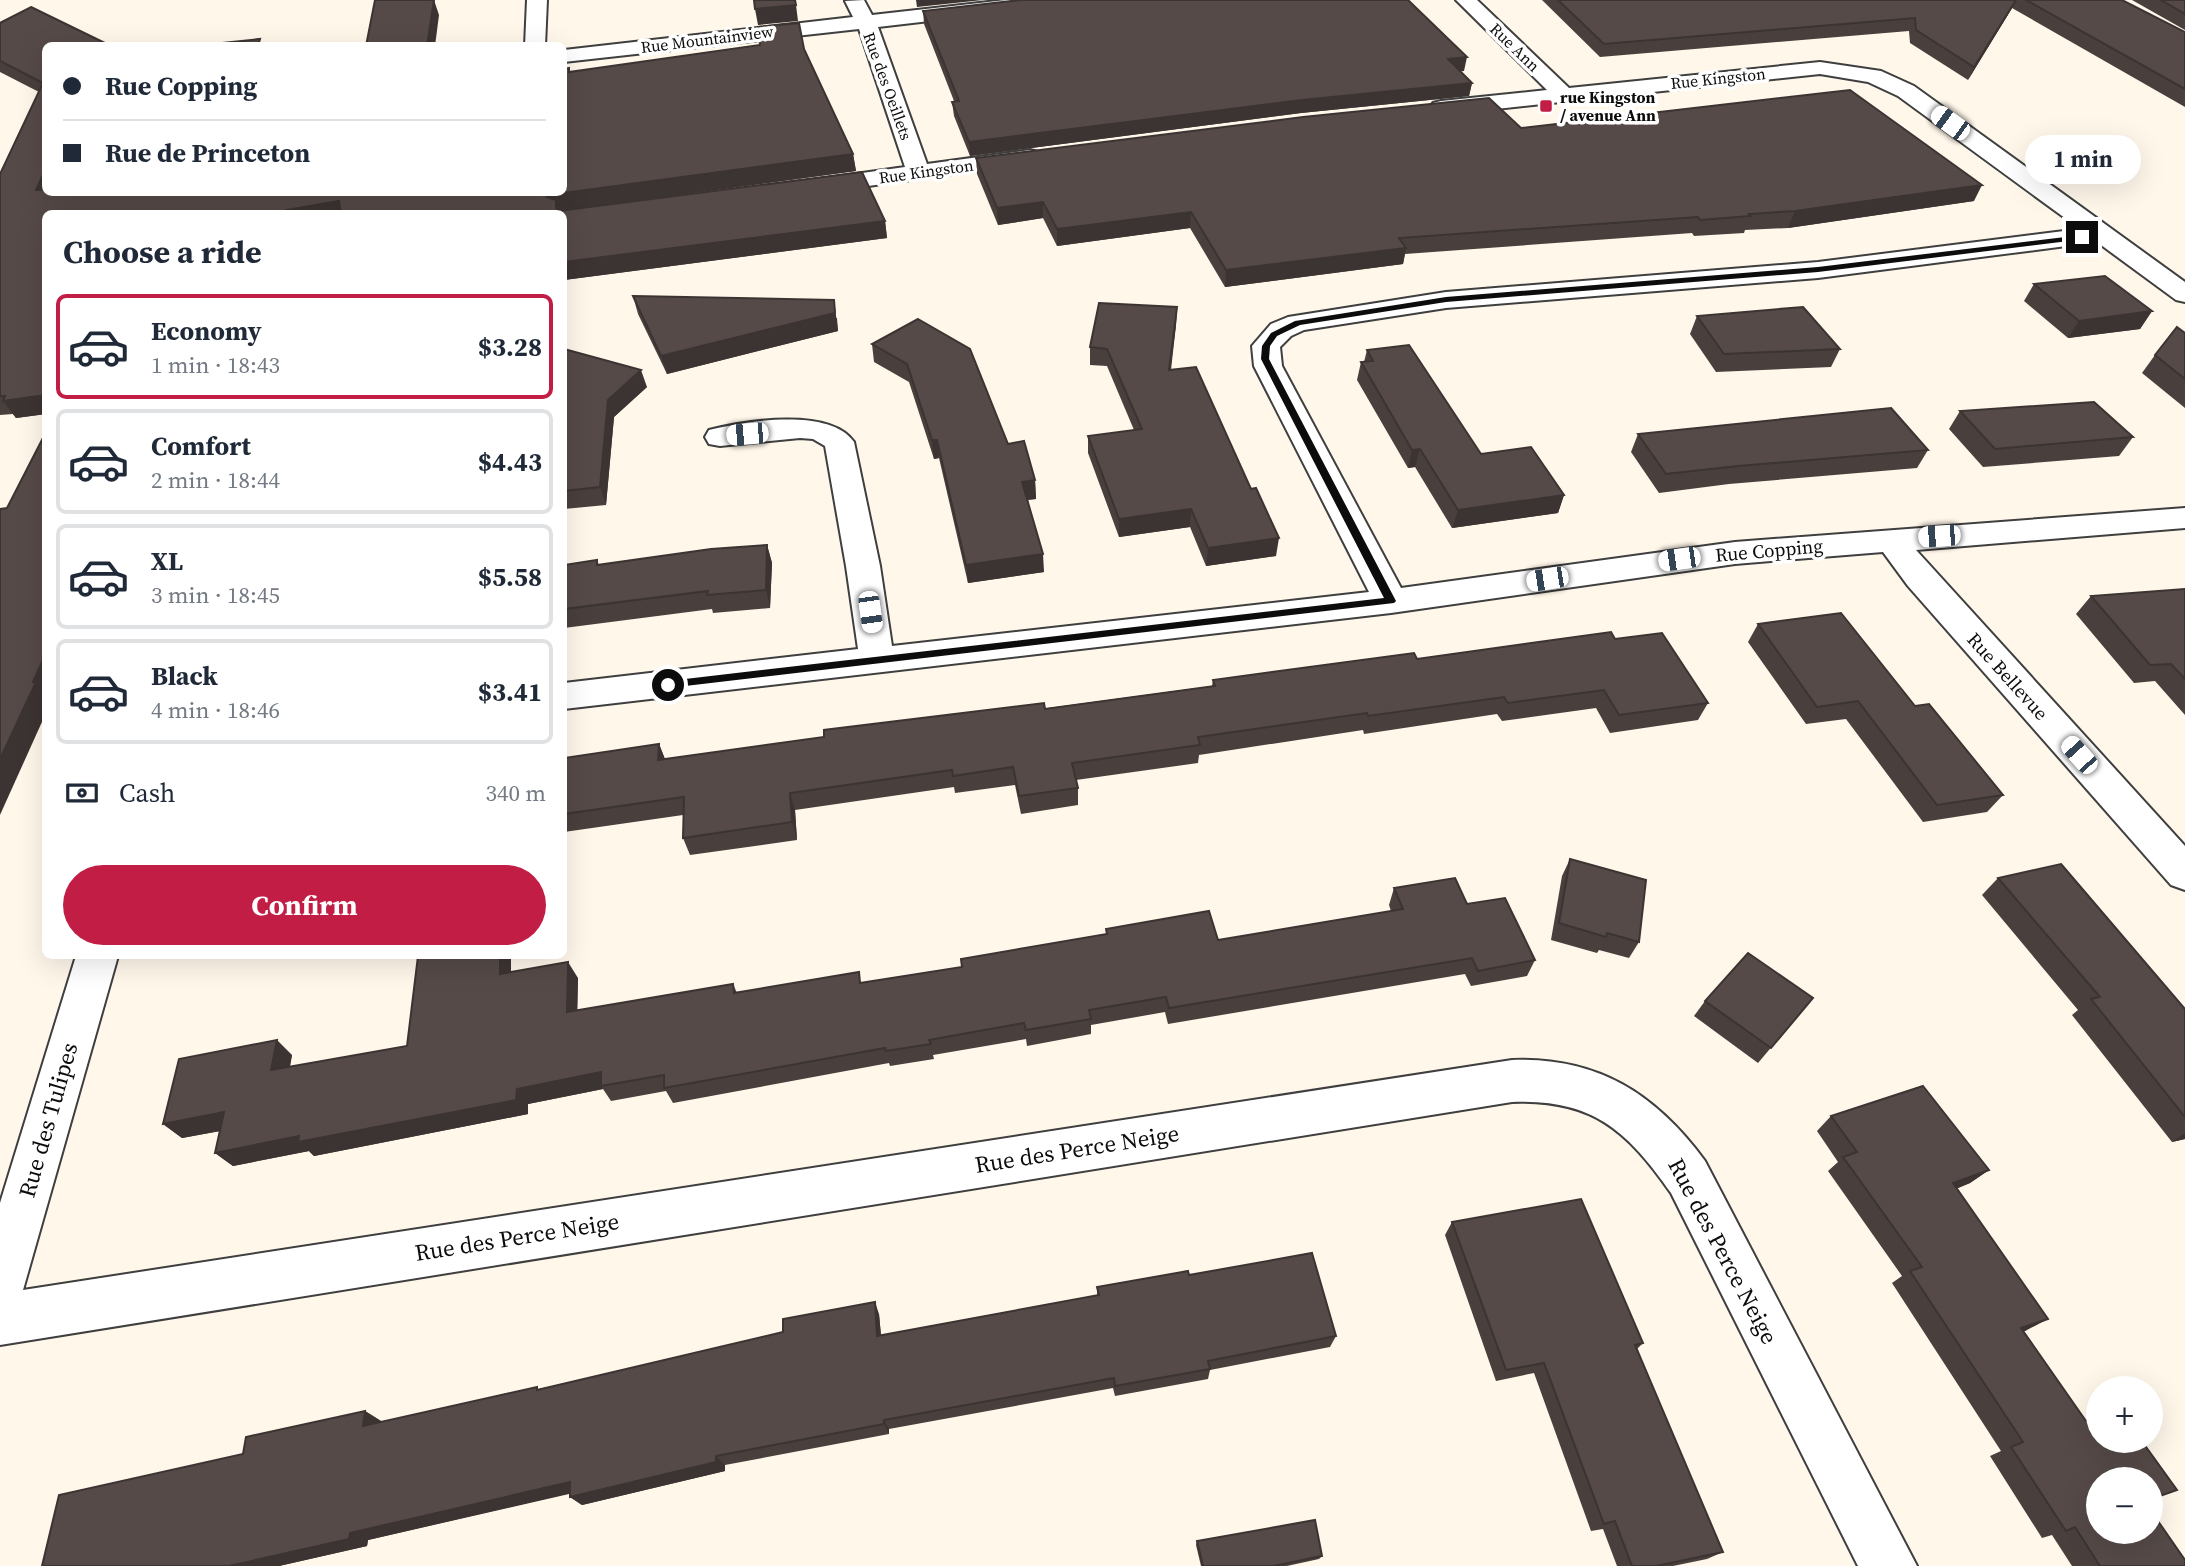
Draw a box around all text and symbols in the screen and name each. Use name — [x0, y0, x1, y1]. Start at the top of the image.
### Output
street label: Rue Ann — [1485, 18, 1545, 76]
street label: Rue Mountainview — [639, 20, 775, 58]
street label: Rue des Oeillets — [858, 29, 918, 143]
street label: Rue Kingston — [1669, 62, 1767, 94]
text: Rue Copping — [105, 68, 257, 104]
place label: rue Kingston / avenue Ann — [1560, 86, 1656, 126]
marker: rue Kingston / avenue Ann — [1538, 98, 1554, 114]
car — [1927, 102, 1974, 144]
text: Rue de Princeton — [105, 135, 310, 171]
callout: 1 min — [2024, 135, 2140, 184]
text: 1 min — [2053, 143, 2113, 175]
street label: Rue Kingston — [877, 153, 975, 189]
route end — [2066, 221, 2098, 253]
text: Choose a ride — [63, 230, 262, 274]
text: Economy — [151, 313, 262, 349]
icon: car — [67, 315, 130, 378]
text: $3.28 — [478, 329, 542, 365]
text: 1 min · 18:43 — [151, 349, 280, 381]
car — [726, 422, 769, 446]
text: Comfort — [151, 428, 251, 464]
icon: car — [67, 430, 130, 493]
text: $4.43 — [478, 444, 542, 480]
text: 2 min · 18:44 — [151, 464, 280, 496]
car — [1918, 524, 1961, 548]
street label: Rue Copping — [1714, 532, 1824, 568]
text: XL — [151, 543, 183, 579]
icon: car — [67, 545, 130, 608]
car — [1657, 546, 1702, 572]
text: $5.58 — [478, 559, 542, 595]
car — [1525, 565, 1570, 593]
text: 3 min · 18:45 — [151, 579, 280, 611]
car — [857, 590, 884, 634]
street label: Rue Bellevue — [1962, 627, 2054, 725]
text: Black — [151, 658, 218, 694]
icon: car — [67, 660, 130, 723]
route start — [652, 669, 684, 701]
text: $3.41 — [478, 674, 542, 710]
text: 4 min · 18:46 — [151, 694, 280, 726]
car — [2058, 732, 2101, 778]
icon: cash — [63, 774, 101, 812]
text: Cash — [119, 775, 175, 811]
text: 340 m — [485, 777, 546, 809]
button: Confirm — [63, 865, 546, 945]
street label: Rue des Tulipes — [11, 1039, 85, 1201]
street label: Rue des Perce Neige — [973, 1117, 1181, 1181]
street label: Rue des Perce Neige — [1660, 1152, 1786, 1350]
street label: Rue des Perce Neige — [413, 1205, 621, 1269]
map controls — [2086, 1376, 2163, 1544]
button: + — [2086, 1376, 2163, 1453]
button: − — [2086, 1467, 2163, 1544]

